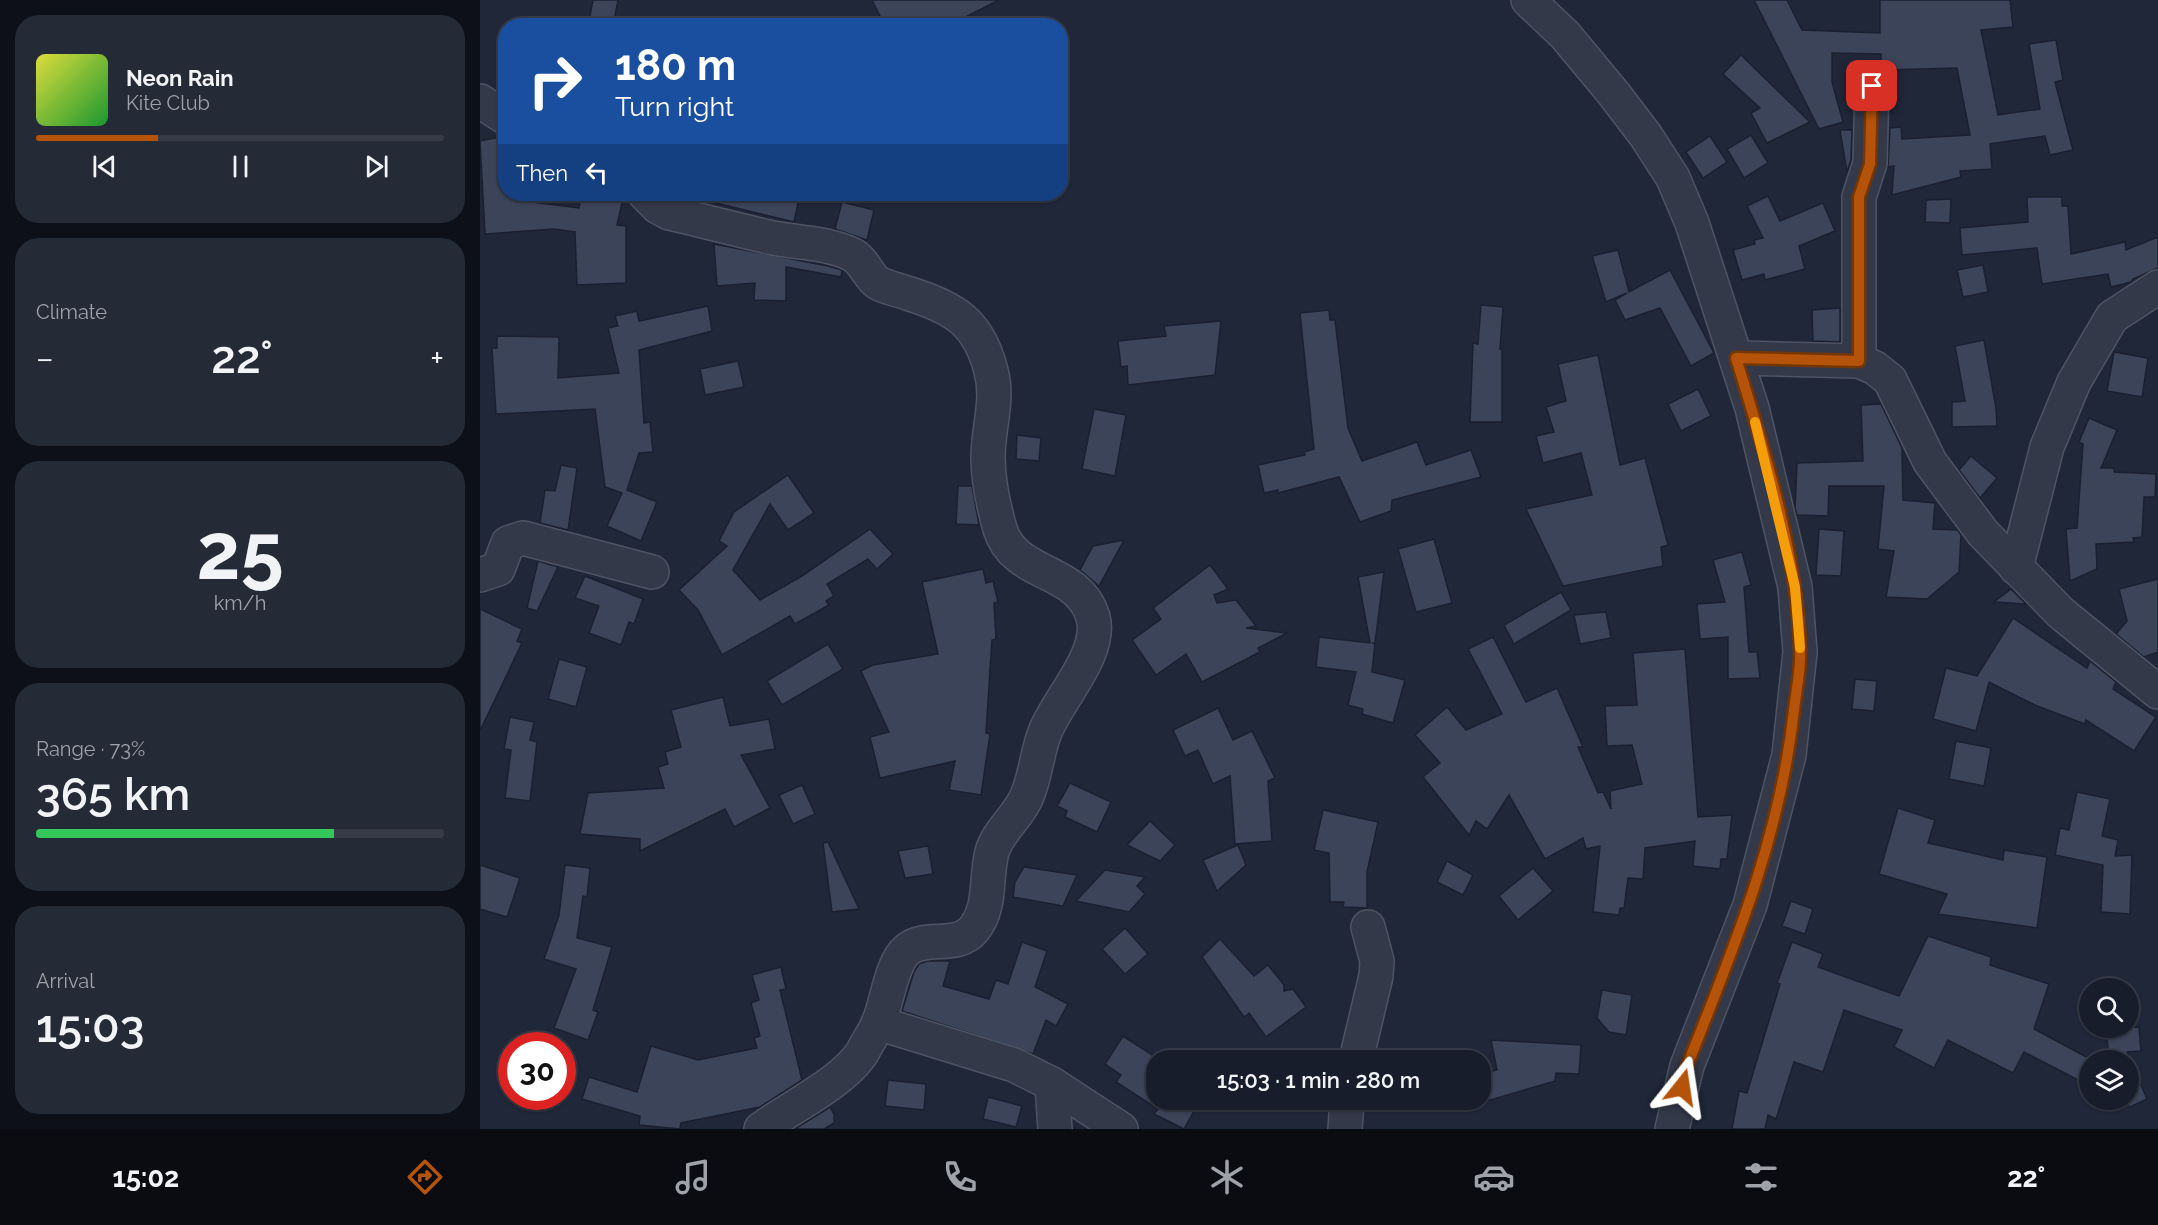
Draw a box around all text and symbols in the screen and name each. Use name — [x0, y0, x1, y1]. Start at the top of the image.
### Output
text: 180 m — [615, 41, 736, 90]
icon: right — [516, 42, 594, 120]
pin — [1846, 60, 1897, 111]
text: Neon Rain — [126, 65, 234, 91]
icon: arrive — [1855, 69, 1888, 102]
text: Kite Club — [126, 91, 210, 115]
text: Turn right — [615, 91, 734, 122]
icon: previous — [88, 150, 121, 183]
icon: pause — [224, 150, 257, 183]
icon: next — [360, 150, 393, 183]
icon: left — [580, 156, 613, 189]
text: Then — [516, 160, 568, 186]
text: Climate — [36, 300, 107, 324]
text: 22° — [211, 331, 273, 384]
text: − — [36, 339, 54, 378]
text: + — [430, 339, 444, 378]
text: 25 — [196, 506, 284, 597]
text: km/h — [214, 591, 266, 615]
text: Range · 73% — [36, 737, 145, 761]
text: 365 km — [36, 768, 190, 821]
text: Arrival — [36, 969, 95, 993]
map controls — [2079, 978, 2139, 1110]
button: search — [2079, 978, 2139, 1038]
text: 15:03 — [36, 1000, 144, 1053]
speed limit sign: 30 — [498, 1032, 576, 1110]
button: layers — [2079, 1050, 2139, 1110]
position arrow — [1650, 1055, 1714, 1119]
text: 15:03 · 1 min · 280 m — [1217, 1067, 1420, 1093]
icon: directions — [404, 1156, 446, 1198]
icon: music — [672, 1156, 714, 1198]
icon: phone — [939, 1156, 981, 1198]
icon: climate — [1206, 1156, 1248, 1198]
icon: car — [1473, 1156, 1515, 1198]
icon: filters — [1740, 1156, 1782, 1198]
text: 15:02 — [113, 1162, 179, 1193]
text: 22° — [2007, 1162, 2045, 1193]

